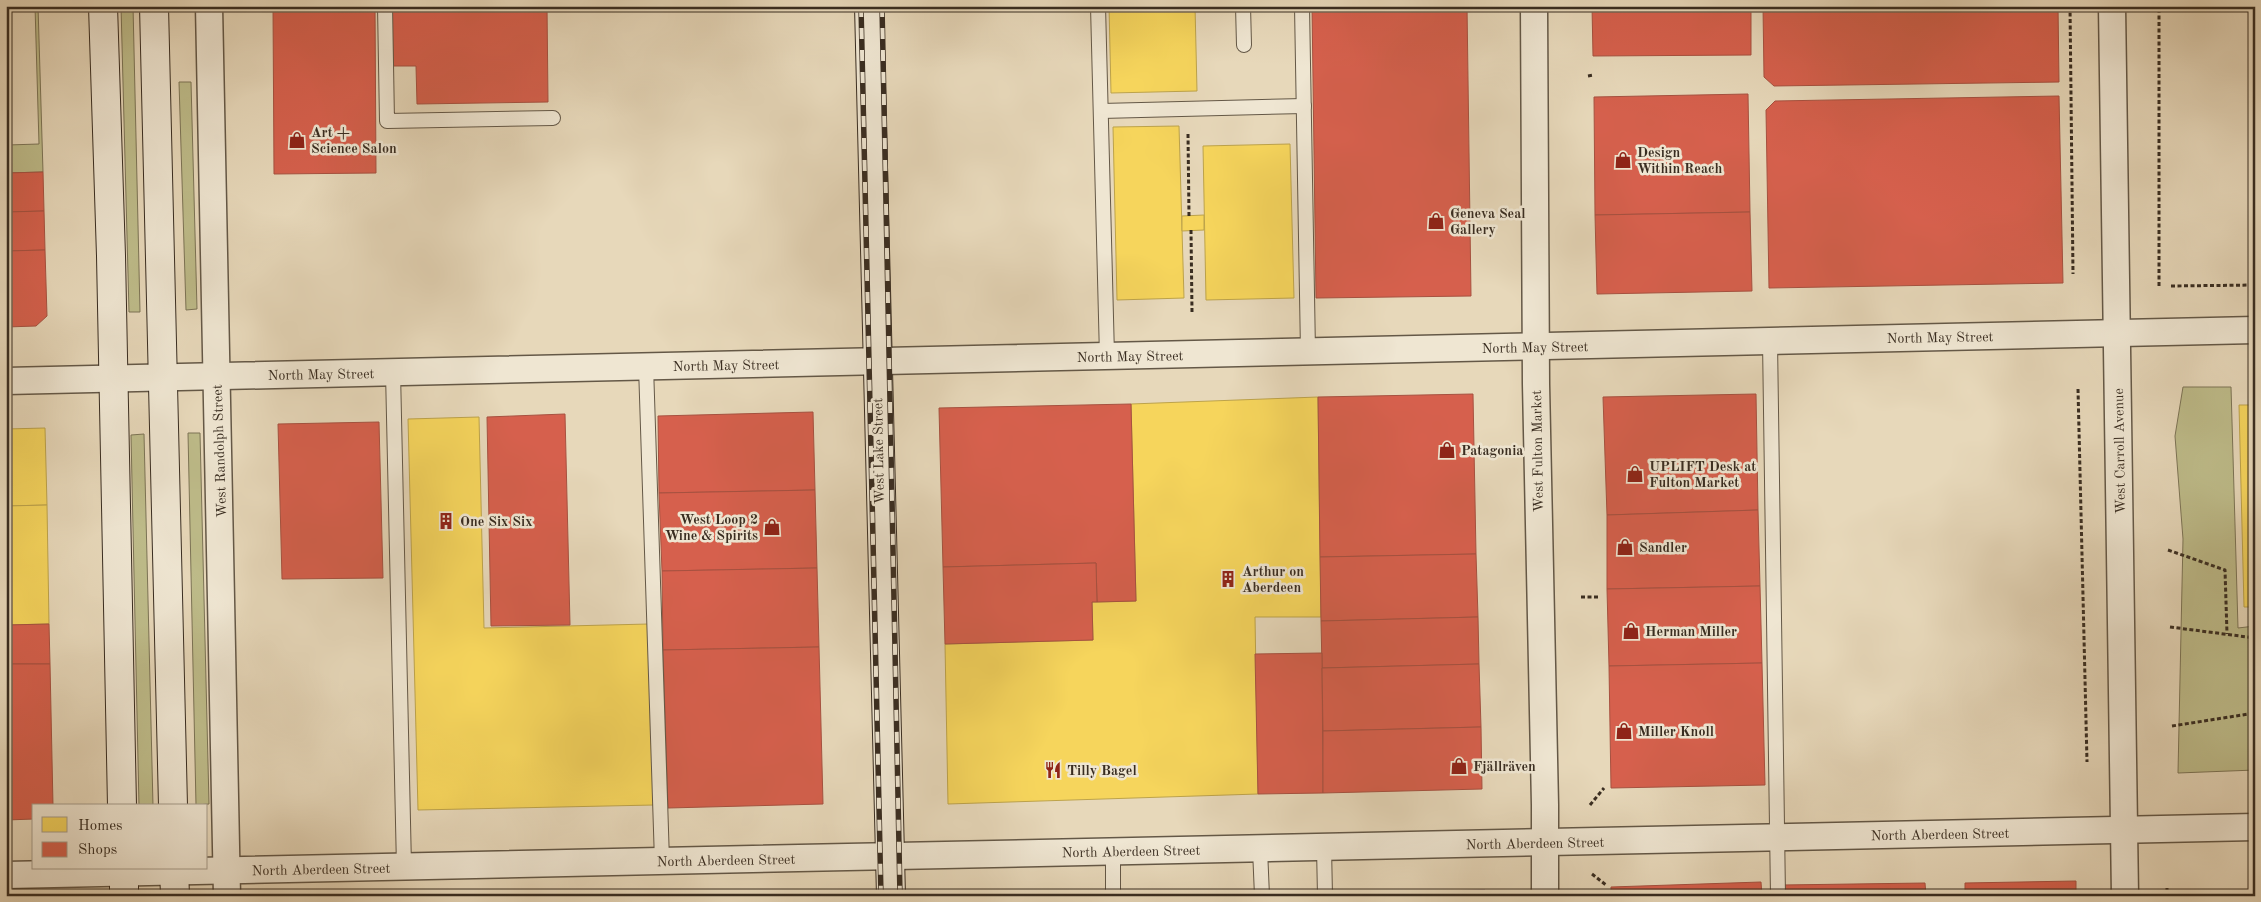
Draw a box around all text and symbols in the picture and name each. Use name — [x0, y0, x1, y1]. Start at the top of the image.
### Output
place label: Art + Science Salon — [311, 126, 397, 156]
shop icon: Art + Science Salon — [287, 130, 307, 150]
place label: Design Within Reach — [1637, 146, 1723, 176]
shop icon: Design Within Reach — [1613, 150, 1633, 170]
place label: Geneva Seal Gallery — [1450, 207, 1526, 237]
shop icon: Geneva Seal Gallery — [1426, 211, 1446, 231]
street label: North May Street — [1887, 330, 1994, 346]
street label: North May Street — [1482, 340, 1589, 356]
street label: North May Street — [1077, 349, 1184, 365]
street label: North May Street — [673, 358, 780, 374]
street label: North May Street — [268, 367, 375, 383]
street label: West Randolph Street — [211, 384, 229, 518]
street label: West Carroll Avenue — [2112, 388, 2128, 514]
street label: West Fulton Market — [1530, 390, 1546, 512]
street label: West Lake Street — [871, 398, 887, 504]
shop icon: Patagonia — [1437, 440, 1457, 460]
place label: Patagonia — [1461, 444, 1523, 458]
place label: UPLIFT Desk at Fulton Market — [1649, 460, 1756, 490]
shop icon: UPLIFT Desk at Fulton Market — [1625, 464, 1645, 484]
building icon: One Six Six — [436, 511, 456, 531]
place label: West Loop 2 Wine & Spirits — [665, 513, 758, 543]
place label: One Six Six — [460, 515, 532, 529]
shop icon: West Loop 2 Wine & Spirits — [762, 517, 782, 537]
shop icon: Sandler — [1615, 537, 1635, 557]
place label: Sandler — [1639, 541, 1687, 555]
place label: Arthur on Aberdeen — [1242, 565, 1304, 595]
building icon: Arthur on Aberdeen — [1218, 569, 1238, 589]
shop icon: Herman Miller — [1621, 621, 1641, 641]
place label: Herman Miller — [1645, 625, 1737, 639]
shop icon: Miller Knoll — [1614, 721, 1634, 741]
place label: Miller Knoll — [1638, 725, 1714, 739]
shop icon: Fjällräven — [1449, 756, 1469, 776]
restaurant icon: Tilly Bagel — [1043, 760, 1063, 780]
place label: Fjällräven — [1473, 760, 1536, 774]
place label: Tilly Bagel — [1067, 764, 1137, 778]
legend — [32, 804, 208, 870]
text: Homes — [78, 819, 123, 834]
street label: North Aberdeen Street — [1871, 827, 2010, 843]
street label: North Aberdeen Street — [1466, 836, 1605, 852]
text: Shops — [78, 843, 117, 858]
street label: North Aberdeen Street — [1062, 844, 1201, 860]
street label: North Aberdeen Street — [657, 853, 796, 869]
street label: North Aberdeen Street — [252, 862, 391, 878]

